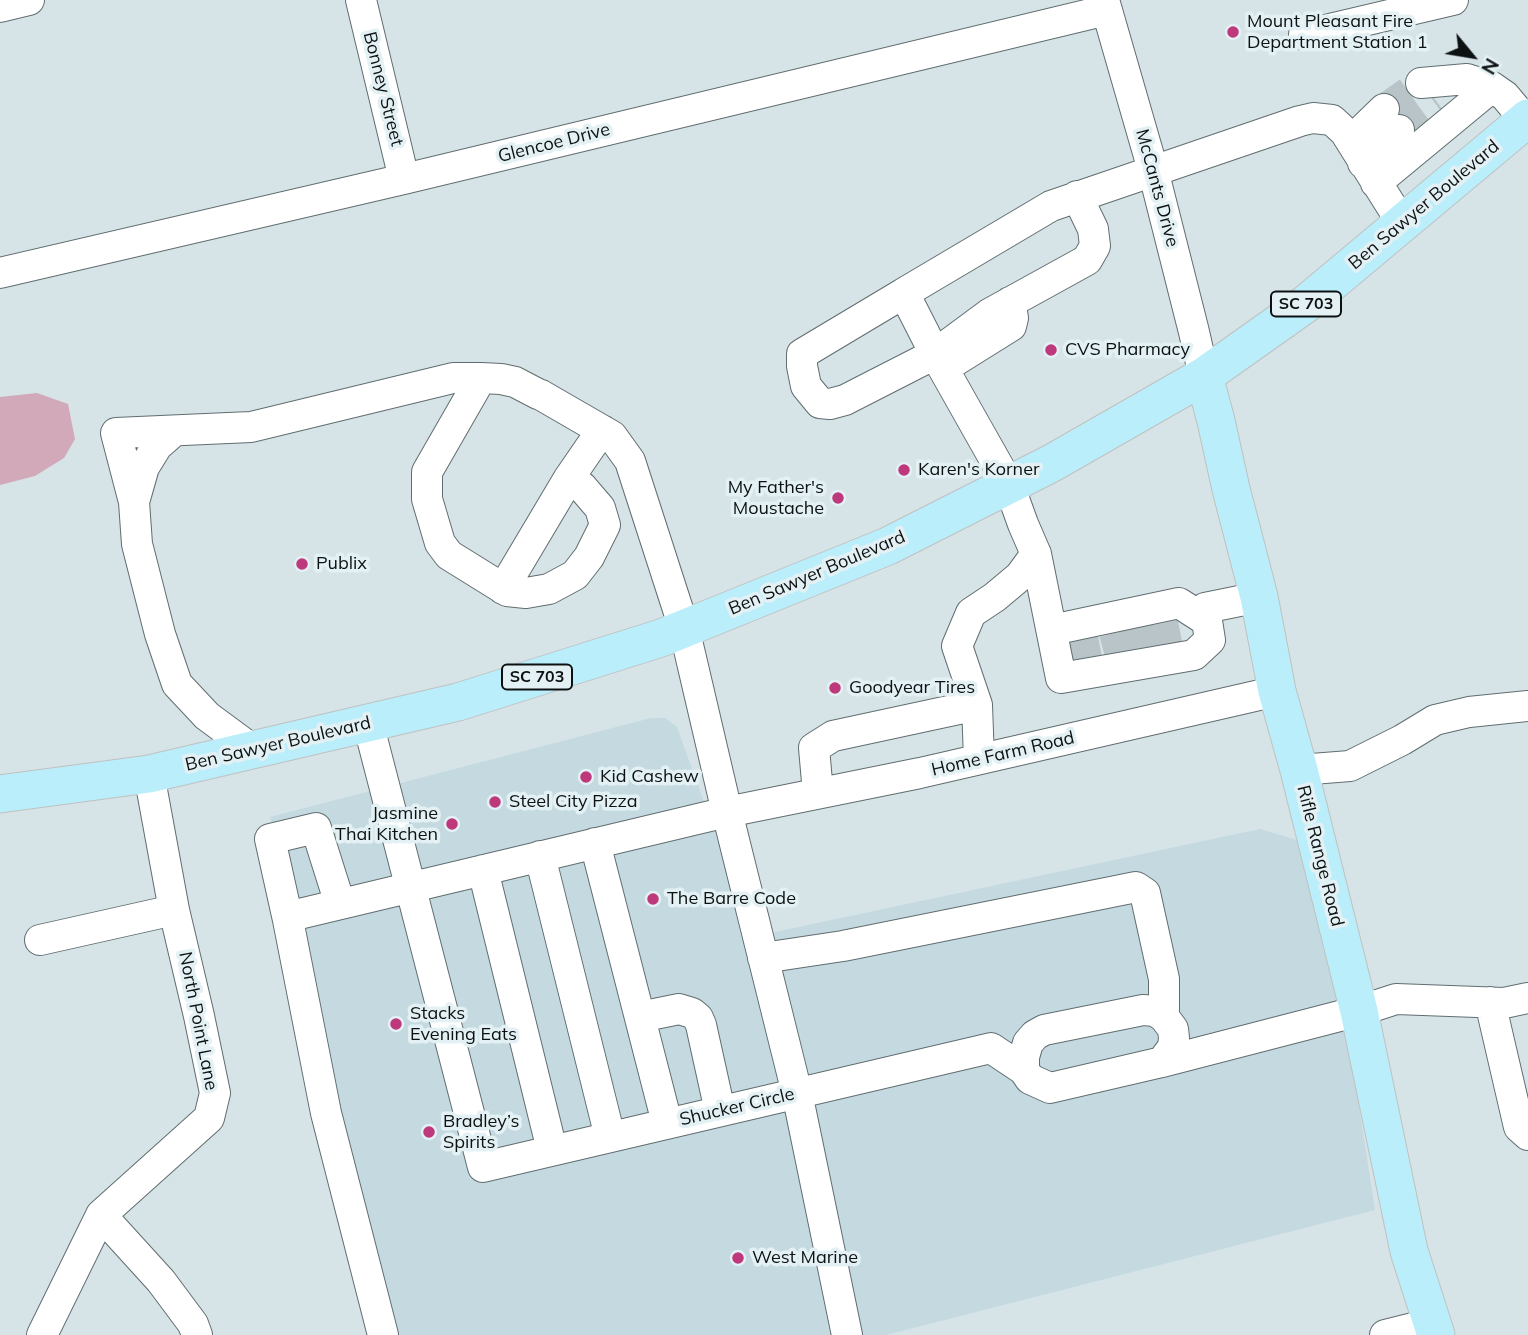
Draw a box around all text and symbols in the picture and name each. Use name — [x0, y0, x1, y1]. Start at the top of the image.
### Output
place label: Mount Pleasant Fire Department Station 1 — [1247, 11, 1427, 54]
north arrow — [1437, 21, 1507, 91]
marker: Mount Pleasant Fire Department Station 1 — [1225, 24, 1241, 40]
street label: Bonney Street — [358, 29, 408, 149]
text: N — [1476, 54, 1504, 79]
street label: Glencoe Drive — [496, 119, 612, 167]
street label: McCants Drive — [1131, 127, 1183, 249]
street label: Ben Sawyer Boulevard — [1344, 136, 1504, 274]
road number: SC 703 — [1271, 292, 1341, 316]
place label: CVS Pharmacy — [1065, 339, 1190, 361]
marker: CVS Pharmacy — [1043, 342, 1059, 358]
place label: Karen's Korner — [918, 459, 1039, 481]
marker: Karen's Korner — [896, 462, 912, 478]
place label: My Father's Moustache — [728, 477, 824, 520]
marker: My Father's Moustache — [830, 490, 846, 506]
street label: Ben Sawyer Boulevard — [725, 526, 909, 620]
place label: Publix — [316, 553, 367, 575]
marker: Publix — [294, 556, 310, 572]
road number: SC 703 — [502, 664, 572, 690]
place label: Goodyear Tires — [849, 677, 975, 699]
marker: Goodyear Tires — [827, 680, 843, 696]
street label: Ben Sawyer Boulevard — [183, 712, 373, 776]
street label: Home Farm Road — [929, 727, 1077, 781]
place label: Kid Cashew — [600, 766, 699, 788]
marker: Kid Cashew — [578, 769, 594, 785]
street label: Rifle Range Road — [1292, 783, 1348, 929]
place label: Steel City Pizza — [509, 791, 638, 813]
marker: Steel City Pizza — [487, 794, 503, 810]
place label: Jasmine Thai Kitchen — [335, 803, 438, 846]
marker: Jasmine Thai Kitchen — [444, 816, 460, 832]
place label: The Barre Code — [667, 888, 796, 910]
marker: The Barre Code — [645, 891, 661, 907]
street label: North Point Lane — [174, 950, 222, 1092]
place label: Stacks Evening Eats — [410, 1003, 517, 1046]
marker: Stacks Evening Eats — [388, 1016, 404, 1032]
street label: Shucker Circle — [678, 1083, 796, 1131]
place label: Bradley’s Spirits — [443, 1111, 519, 1154]
marker: Bradley’s Spirits — [421, 1124, 437, 1140]
place label: West Marine — [752, 1247, 858, 1269]
marker: West Marine — [730, 1250, 746, 1266]

